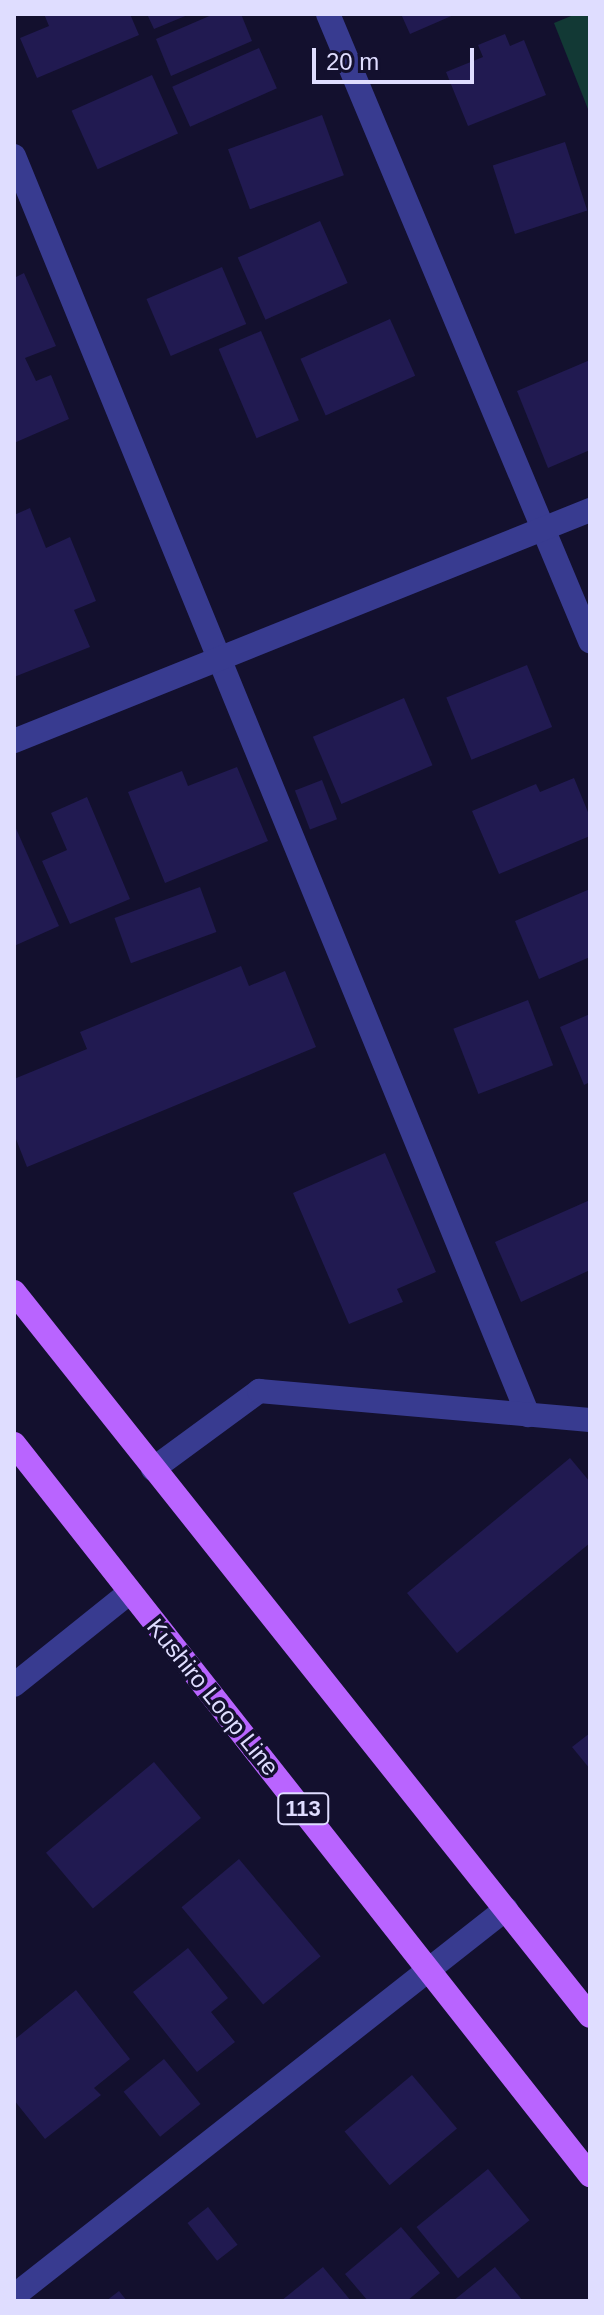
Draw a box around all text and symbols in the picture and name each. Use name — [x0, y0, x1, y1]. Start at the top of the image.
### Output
scale bar — [316, 32, 478, 82]
text: 20 m — [326, 48, 379, 75]
street label: Kushiro Loop Line — [141, 1613, 285, 1781]
road number: 113 — [277, 1791, 329, 1827]

